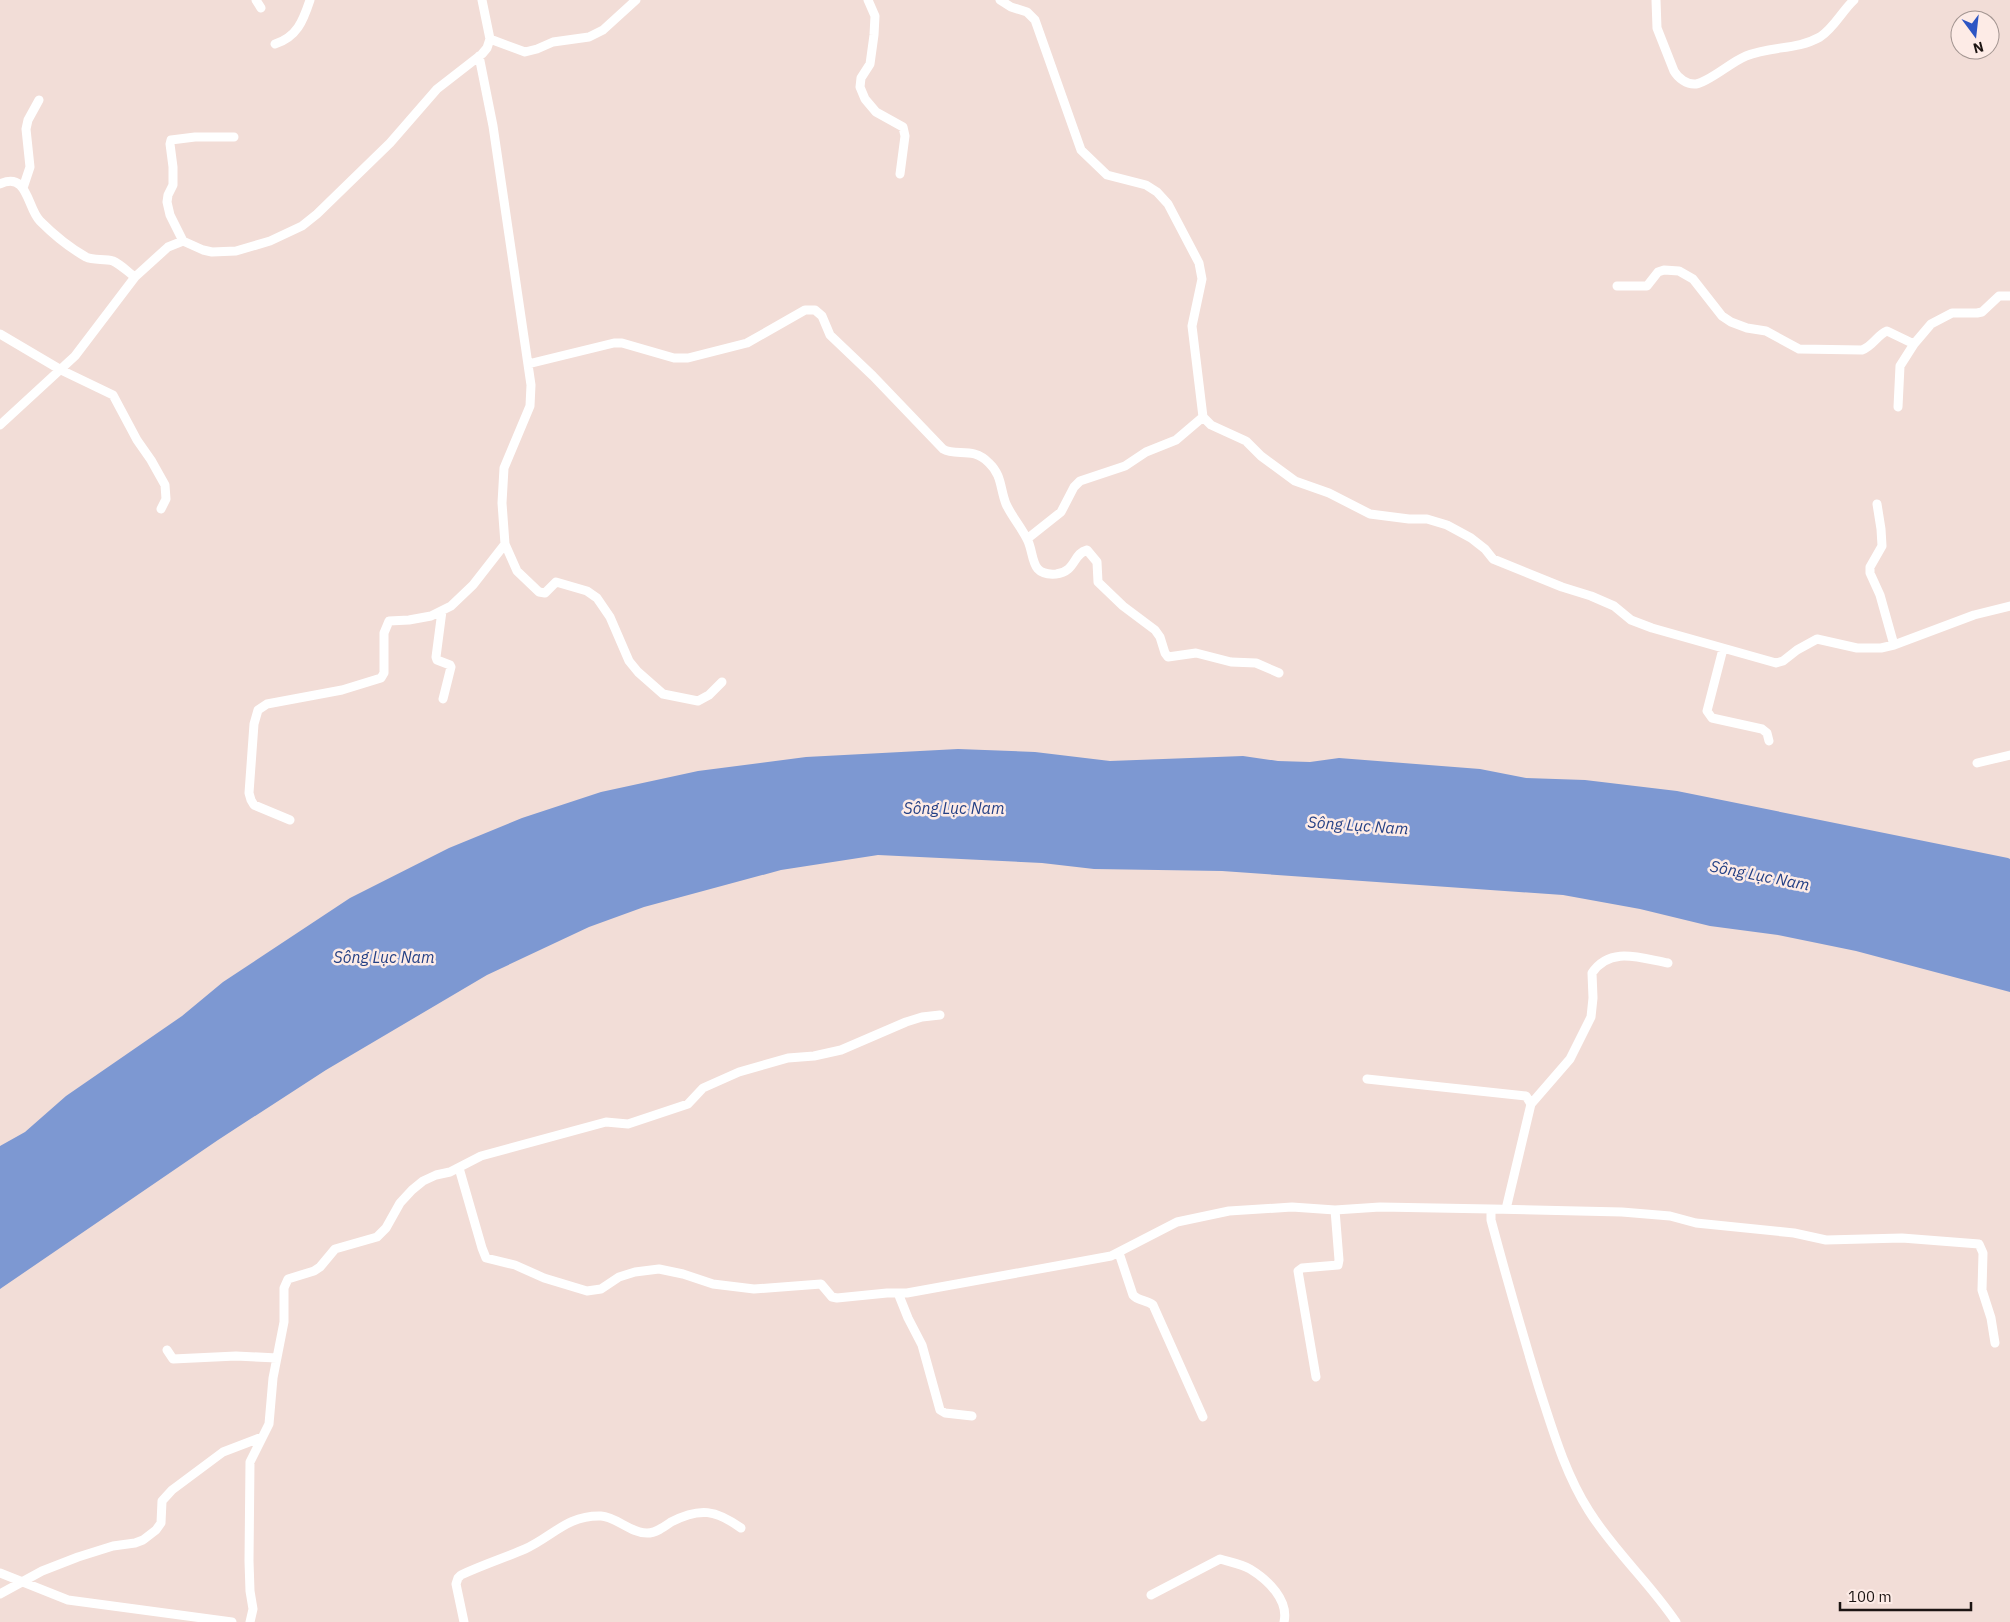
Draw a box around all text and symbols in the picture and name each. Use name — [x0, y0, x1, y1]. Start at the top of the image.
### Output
north arrow — [1950, 10, 2000, 60]
text: N — [1971, 38, 1986, 58]
water label: Sông Lục Nam — [904, 798, 1004, 818]
water label: Sông Lục Nam — [1307, 812, 1409, 838]
water label: Sông Lục Nam — [1709, 856, 1811, 894]
water label: Sông Lục Nam — [334, 947, 434, 967]
scale bar — [1840, 1580, 1971, 1612]
text: 100 m — [1848, 1587, 1892, 1606]

